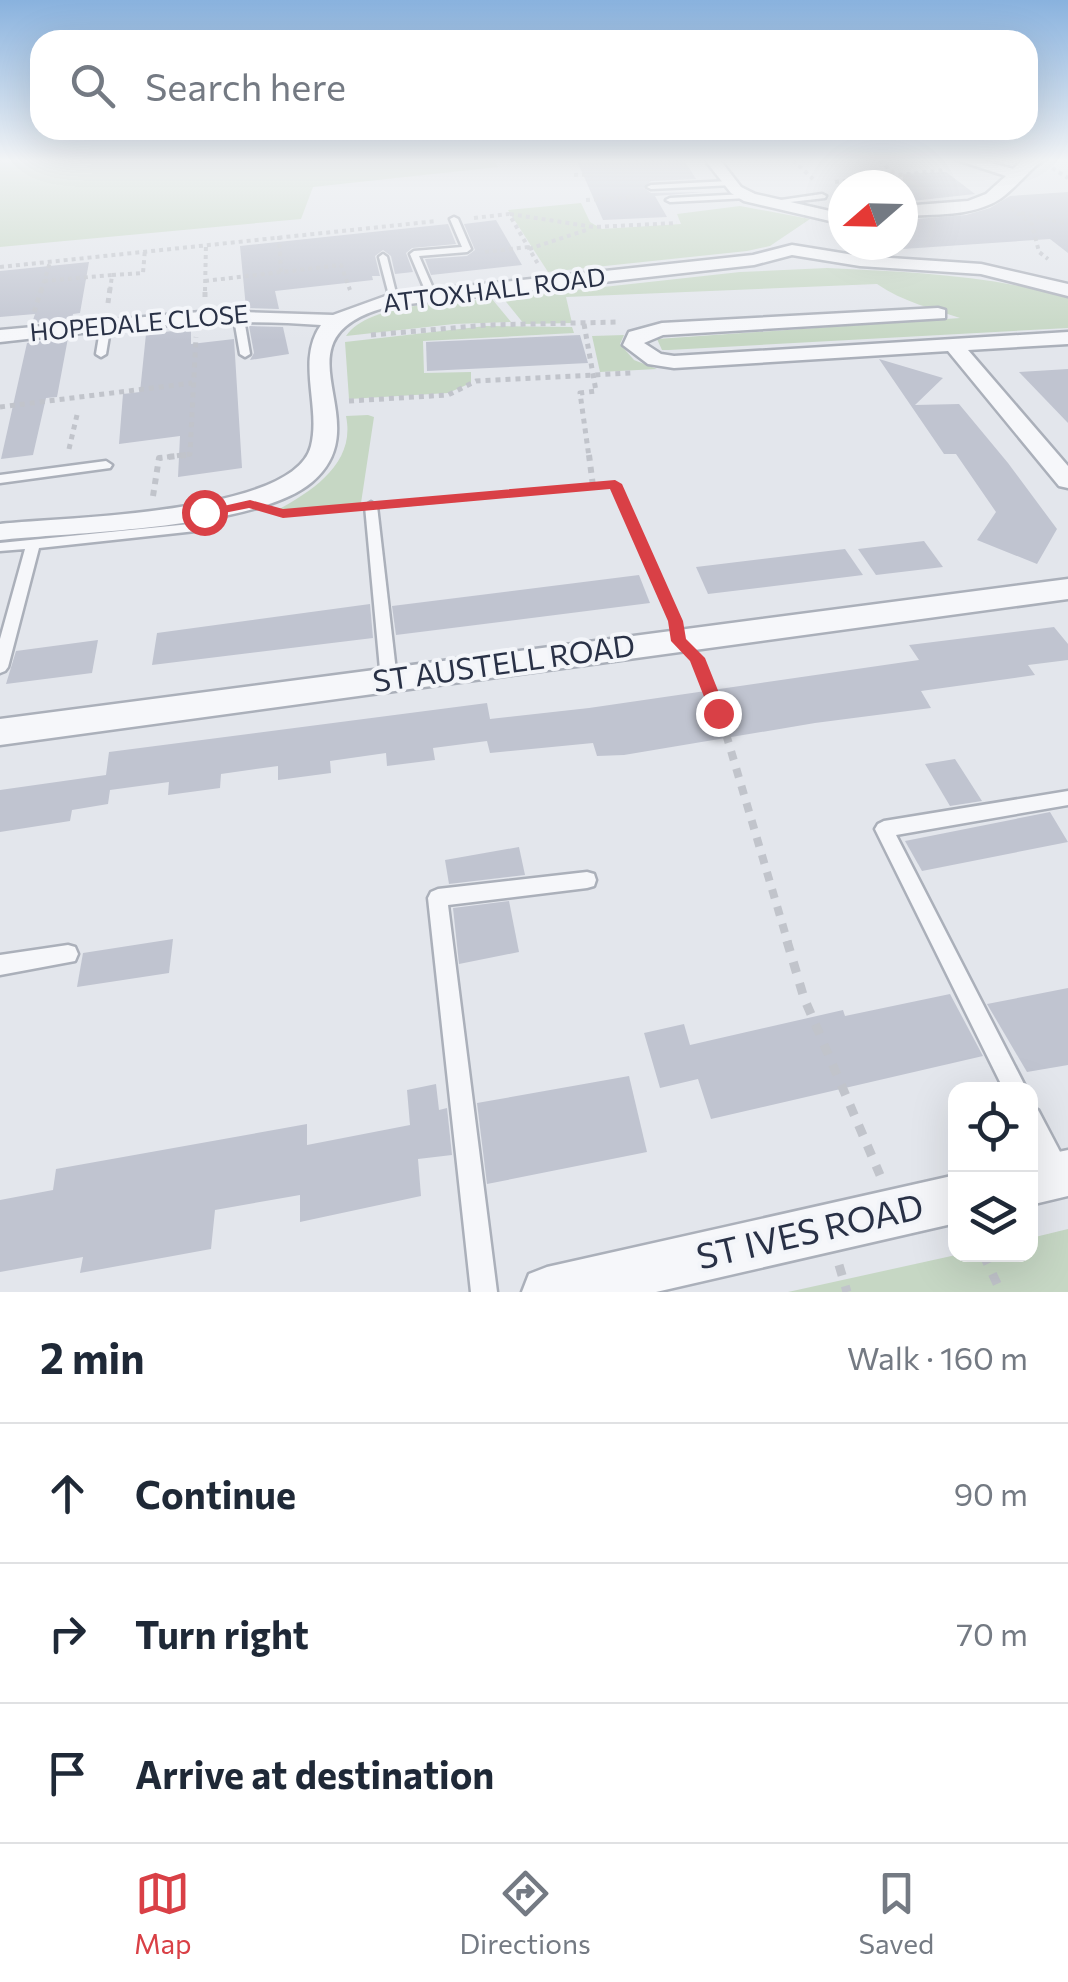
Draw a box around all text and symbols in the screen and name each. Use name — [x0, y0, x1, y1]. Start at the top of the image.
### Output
search box — [30, 30, 1038, 140]
icon: search — [65, 58, 120, 113]
text: Search here — [145, 62, 346, 109]
north arrow — [828, 170, 918, 260]
street label: ATTOXHALL ROAD — [381, 260, 607, 318]
street label: HOPEDALE CLOSE — [28, 297, 250, 347]
route start — [182, 490, 228, 536]
street label: ST AUSTELL ROAD — [370, 625, 637, 698]
route end — [696, 691, 742, 737]
map controls — [948, 1082, 1038, 1262]
button: locate — [948, 1082, 1038, 1172]
button: layers — [948, 1172, 1038, 1262]
street label: ST IVES ROAD — [692, 1183, 927, 1277]
text: 2 min — [40, 1331, 145, 1383]
text: Walk · 160 m — [847, 1337, 1028, 1377]
icon: ahead — [40, 1466, 95, 1521]
text: Continue — [135, 1470, 296, 1517]
text: 90 m — [954, 1473, 1028, 1513]
icon: right — [40, 1606, 95, 1661]
text: Turn right — [135, 1610, 309, 1657]
text: 70 m — [956, 1613, 1028, 1653]
icon: arrive — [40, 1746, 95, 1801]
text: Arrive at destination — [135, 1750, 494, 1797]
tab: Map — [134, 1866, 192, 1960]
tab: Directions — [459, 1866, 591, 1960]
tab: Saved — [859, 1866, 934, 1960]

